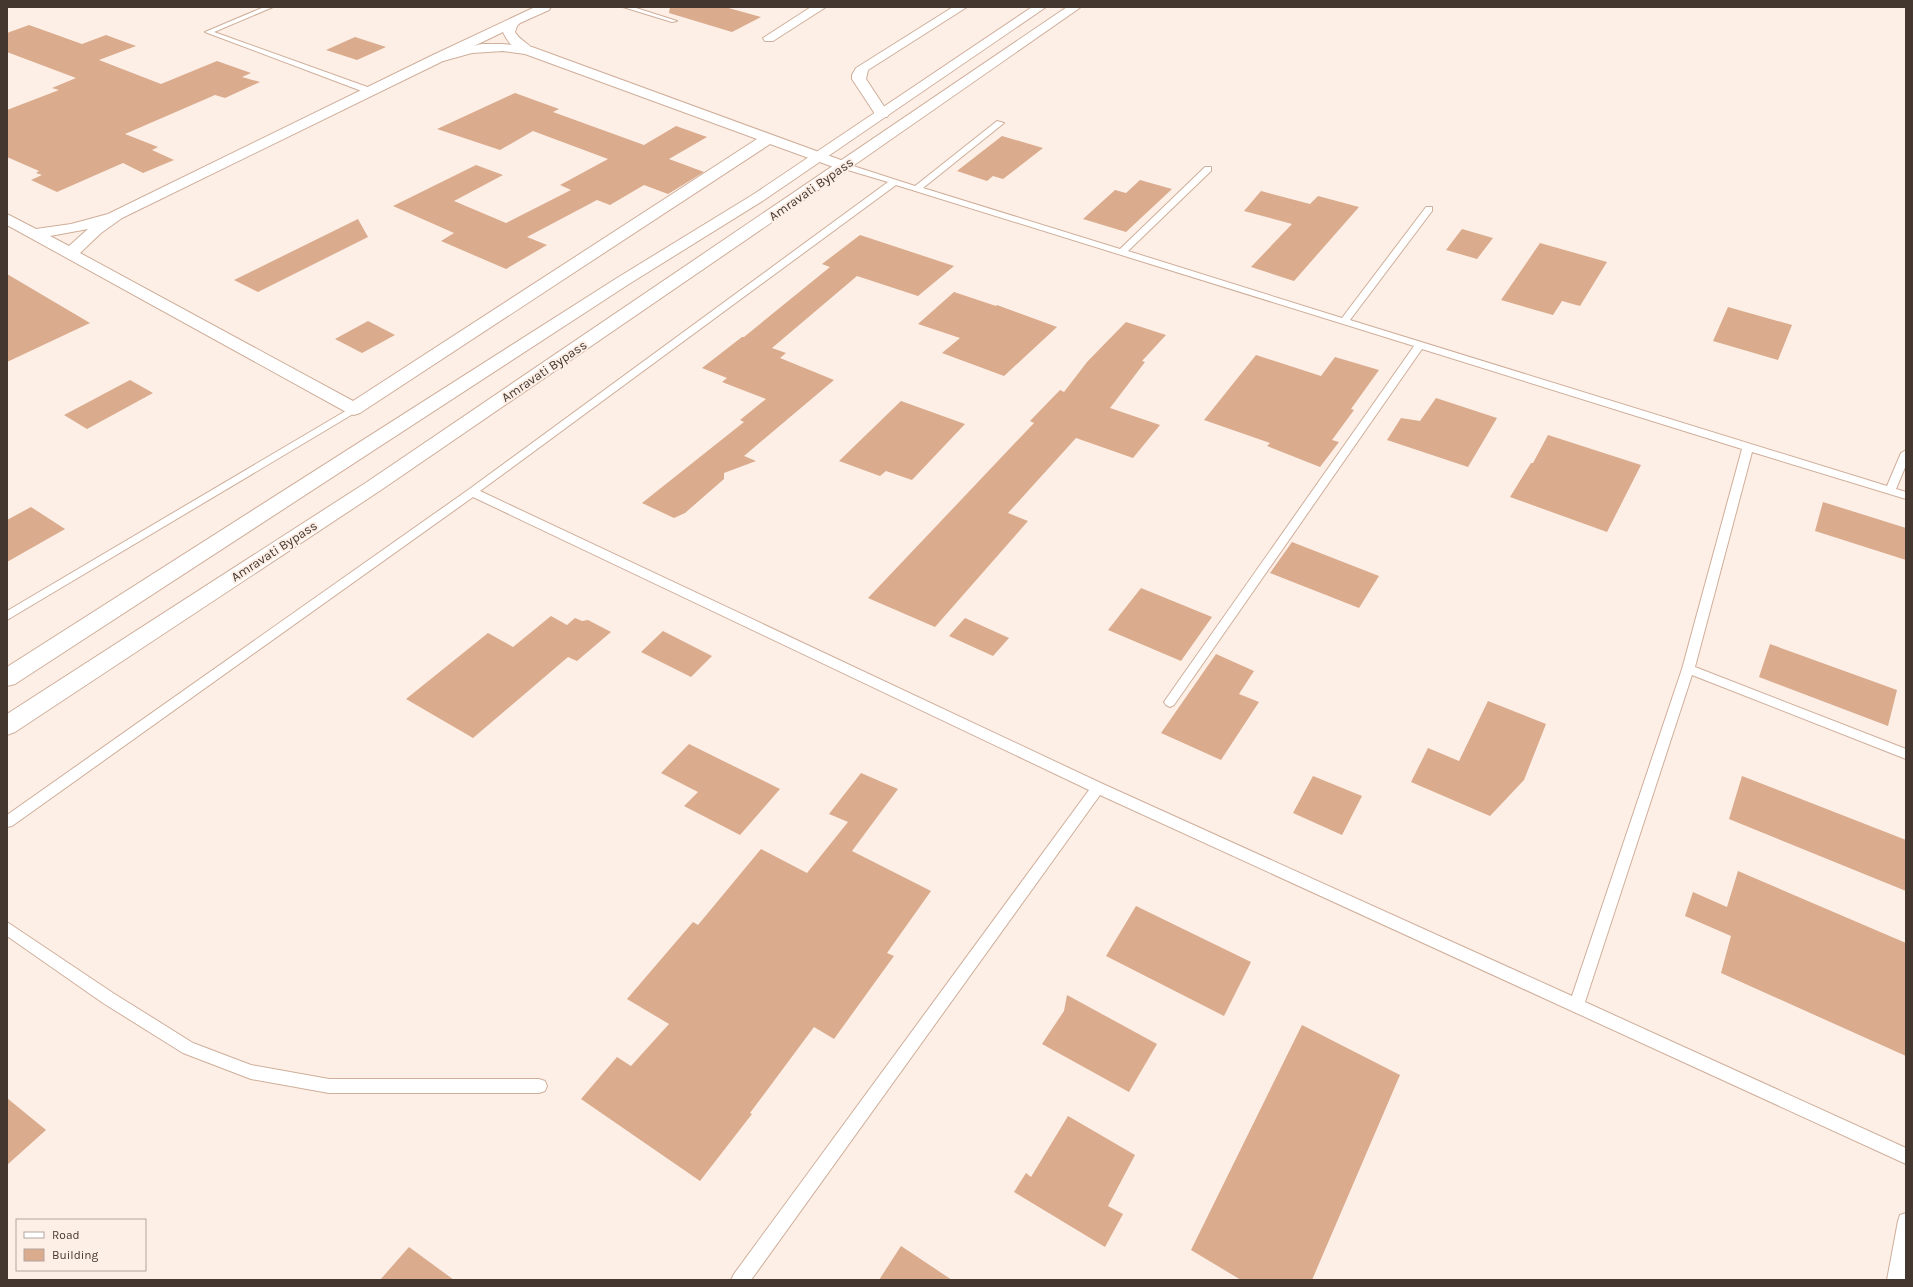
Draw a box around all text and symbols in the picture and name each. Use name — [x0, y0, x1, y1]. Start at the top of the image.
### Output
street label: Amravati Bypass — [766, 154, 856, 224]
street label: Amravati Bypass — [499, 337, 590, 405]
street label: Amravati Bypass — [228, 518, 320, 584]
legend — [16, 1219, 146, 1271]
text: Road — [52, 1228, 80, 1242]
text: Building — [52, 1248, 99, 1262]

